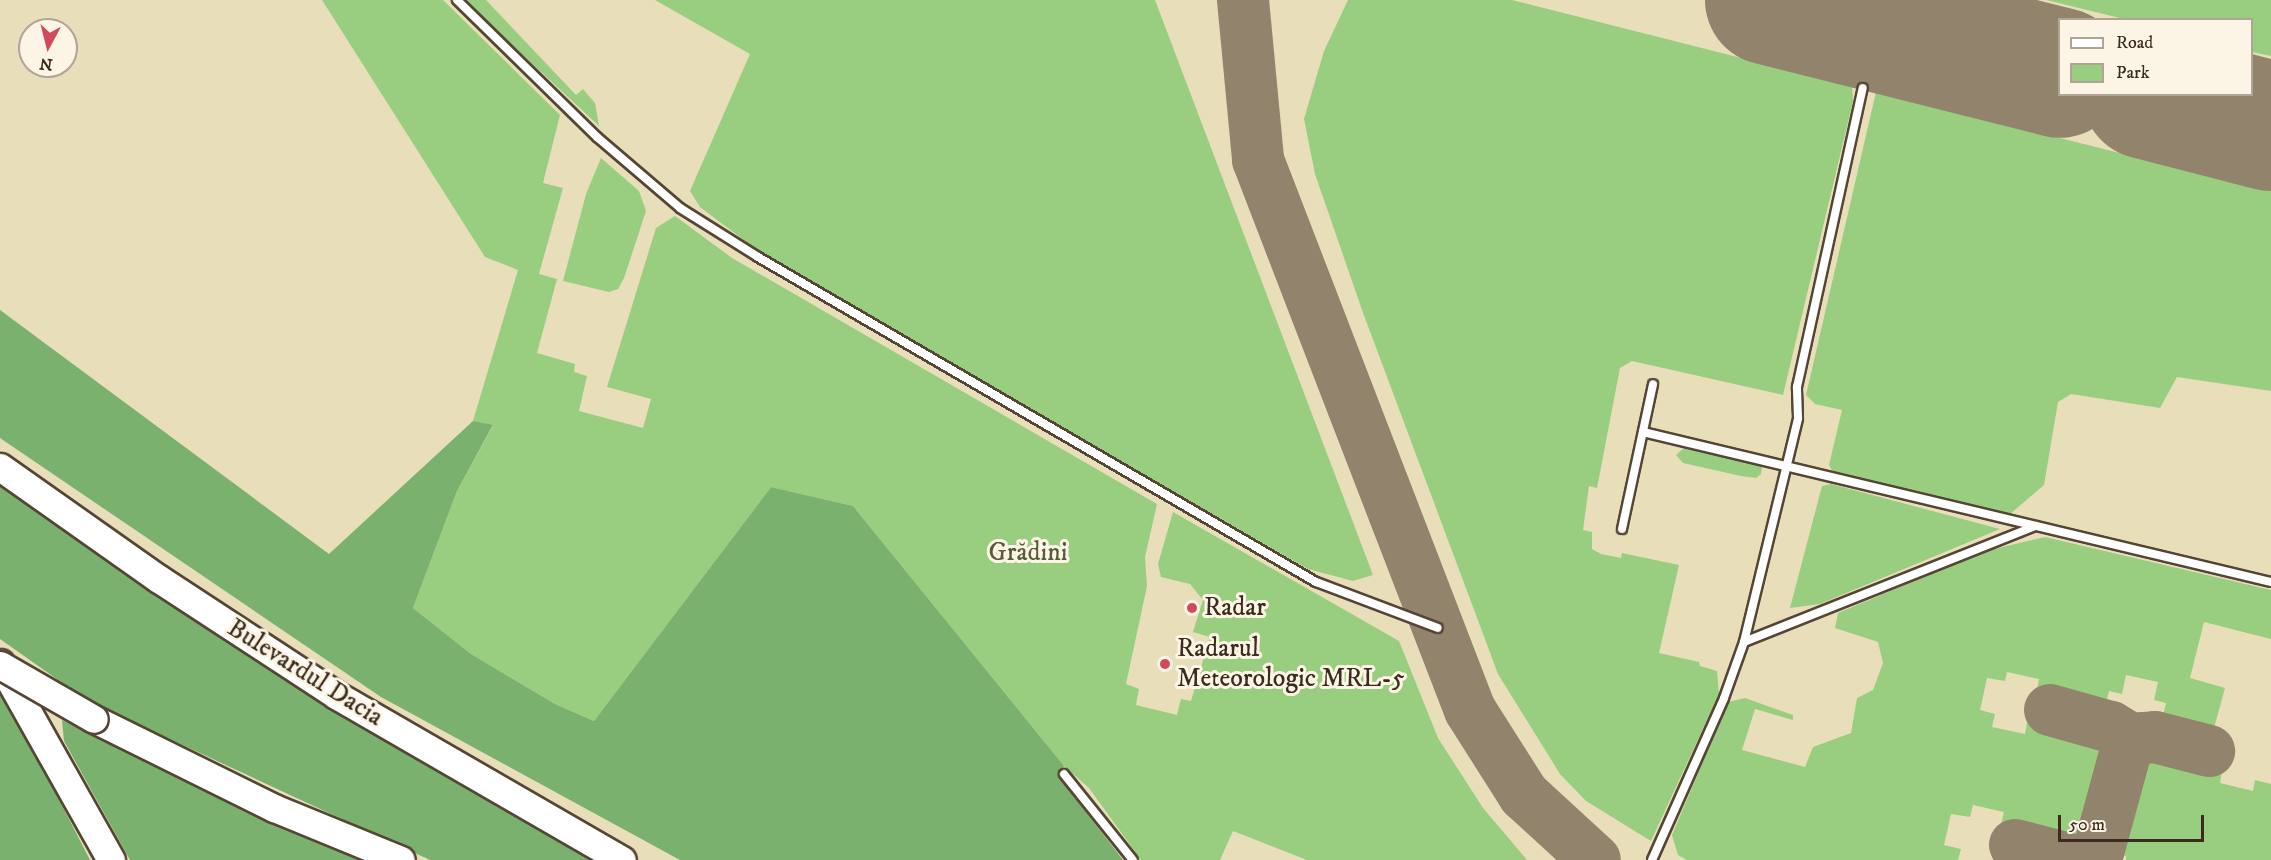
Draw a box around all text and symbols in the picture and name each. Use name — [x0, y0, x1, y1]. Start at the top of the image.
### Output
north arrow — [18, 18, 78, 78]
legend — [2058, 18, 2253, 96]
text: Road — [2116, 32, 2153, 54]
text: N — [38, 53, 54, 75]
text: Park — [2116, 62, 2150, 84]
park label: Grădini — [989, 537, 1067, 569]
place label: Radar — [1204, 592, 1266, 624]
marker: Radar — [1185, 601, 1199, 615]
street label: Bulevardul Dacia — [221, 613, 389, 733]
place label: Radarul Meteorologic MRL-5 — [1177, 633, 1405, 694]
marker: Radarul Meteorologic MRL-5 — [1158, 657, 1172, 671]
scale bar — [2061, 803, 2206, 841]
text: 50 m — [2069, 814, 2105, 836]

